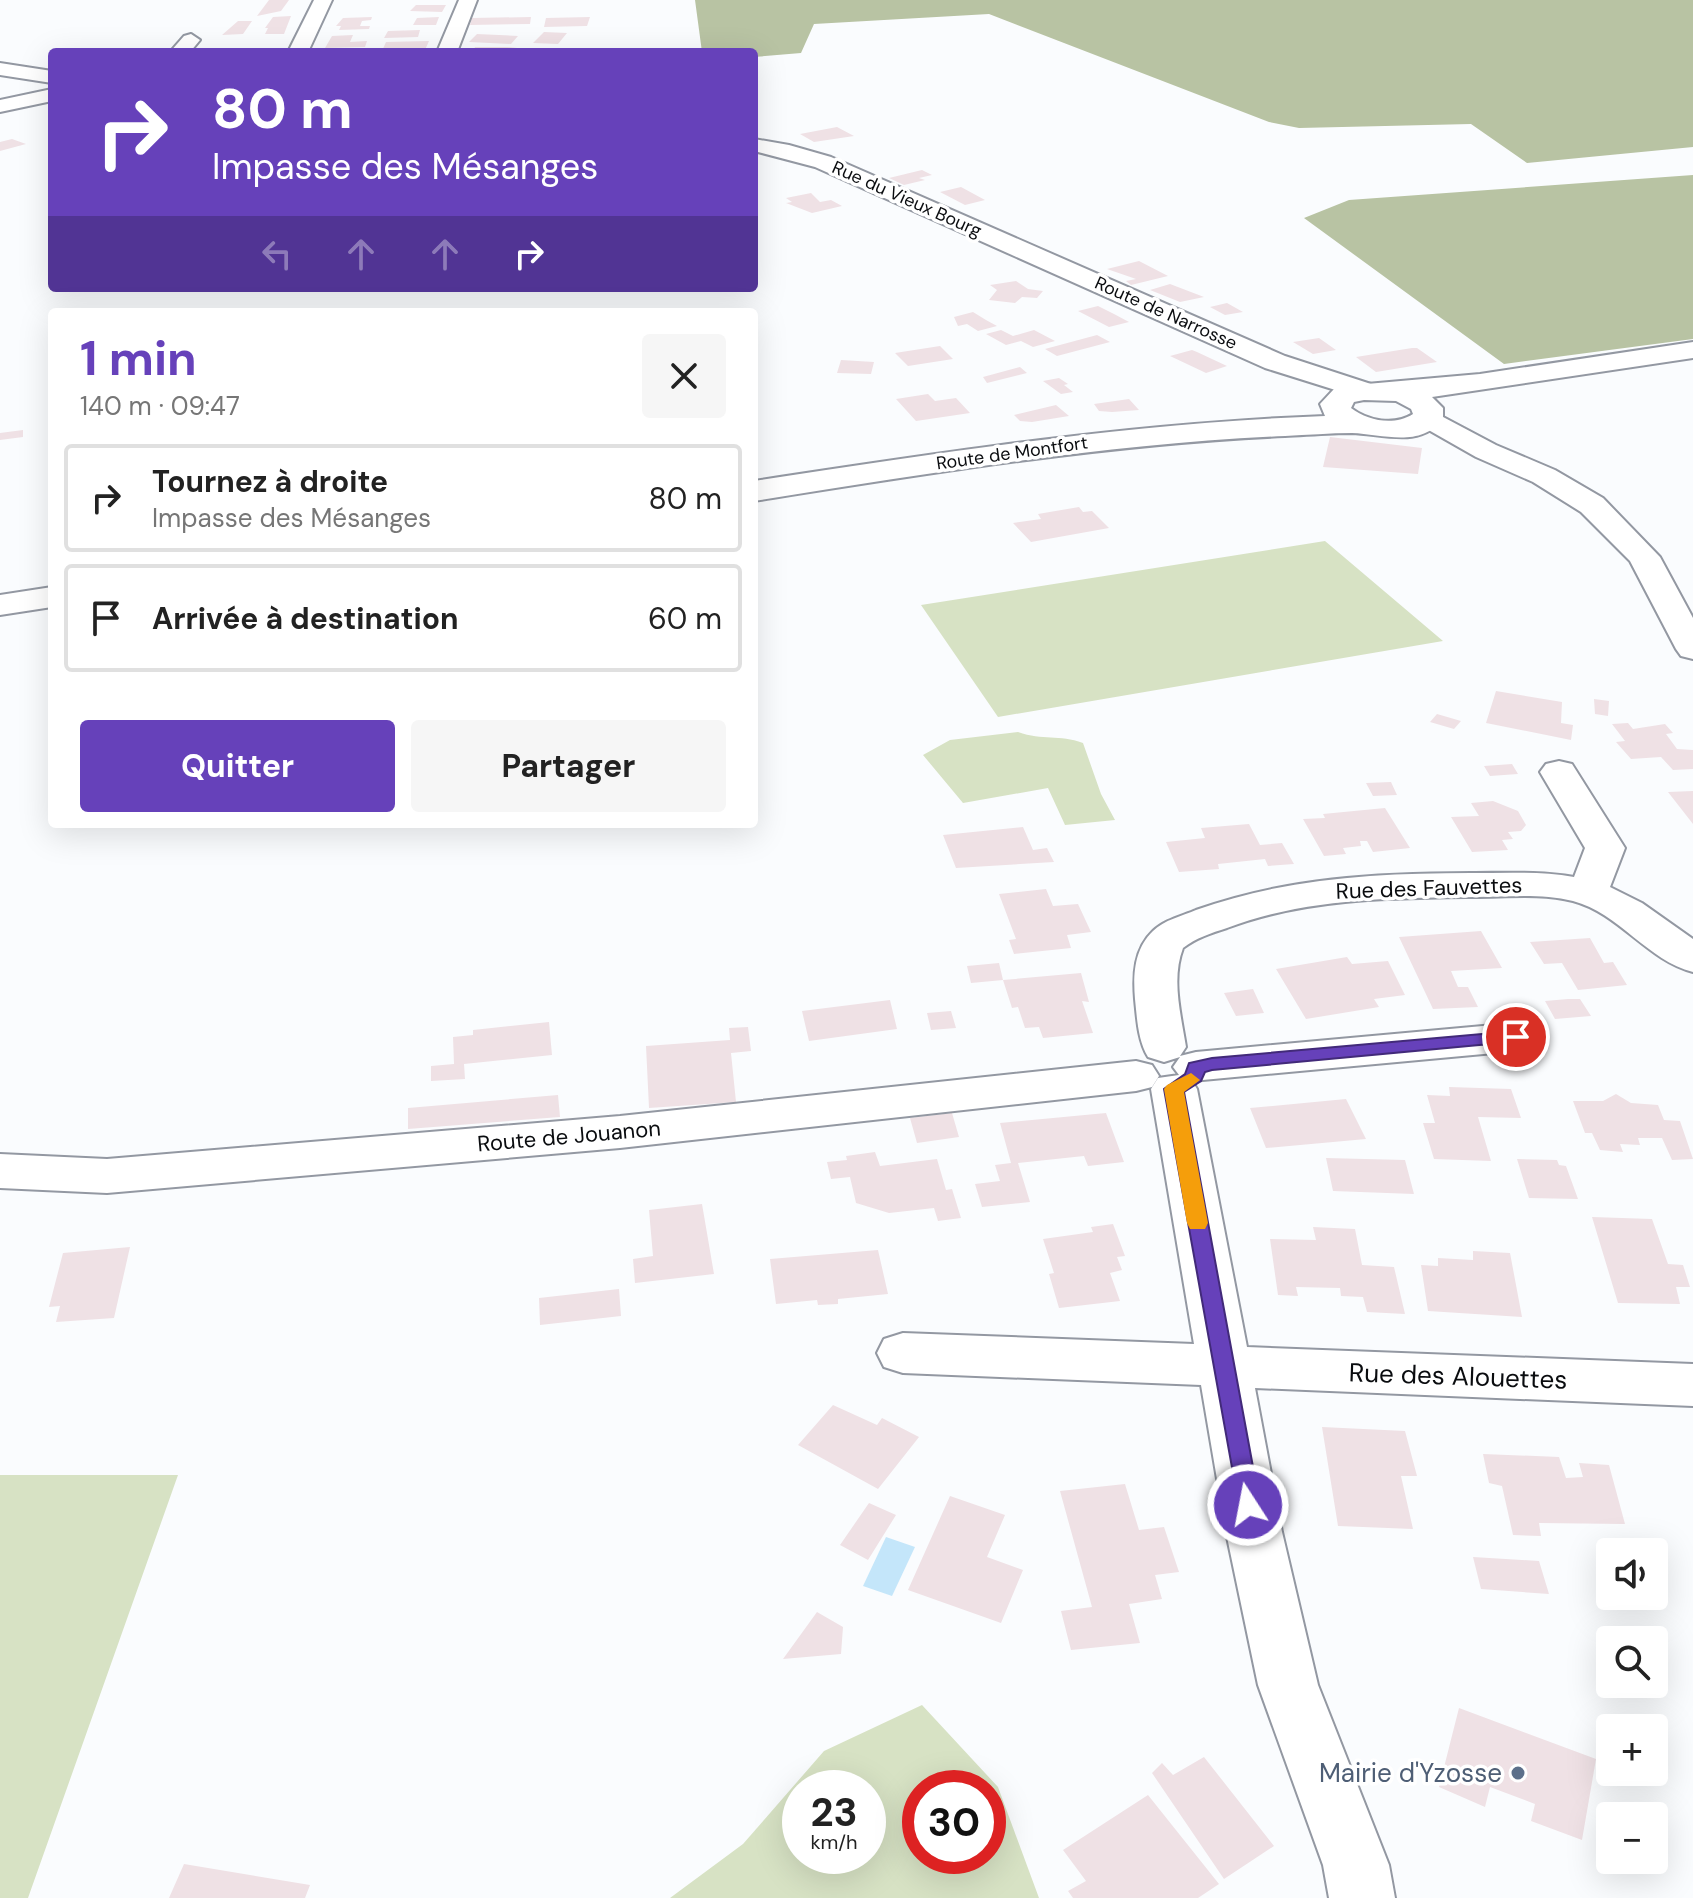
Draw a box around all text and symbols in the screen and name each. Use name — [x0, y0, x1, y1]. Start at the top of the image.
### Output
text: 80 m — [212, 72, 353, 145]
icon: right — [80, 80, 184, 184]
text: Impasse des Mésanges — [212, 143, 598, 190]
street label: Rue du Vieux Bourg — [828, 155, 986, 243]
icon: left — [255, 232, 299, 276]
icon: ahead — [339, 232, 383, 276]
icon: ahead — [423, 232, 467, 276]
icon: right — [507, 232, 551, 276]
street label: Route de Narrosse — [1091, 271, 1241, 355]
text: 1 min — [80, 327, 197, 390]
button: close — [642, 334, 726, 418]
text: 140 m · 09:47 — [80, 389, 240, 423]
street label: Route de Montfort — [935, 430, 1089, 476]
text: Tournez à droite — [152, 462, 388, 501]
icon: right — [84, 476, 128, 520]
text: 80 m — [649, 479, 722, 518]
text: Impasse des Mésanges — [152, 501, 431, 535]
icon: arrive — [84, 596, 128, 640]
text: Arrivée à destination — [152, 599, 458, 638]
text: 60 m — [648, 599, 722, 638]
button: Quitter — [80, 720, 395, 812]
button: Partager — [411, 720, 726, 812]
street label: Rue des Fauvettes — [1335, 870, 1523, 906]
pin — [1482, 1003, 1550, 1071]
icon: arrive — [1494, 1015, 1538, 1059]
street label: Route de Jouanon — [476, 1114, 662, 1158]
street label: Rue des Alouettes — [1348, 1355, 1568, 1397]
position arrow — [1206, 1463, 1290, 1547]
map controls — [1596, 1538, 1668, 1874]
button: sound — [1596, 1538, 1668, 1610]
button: search — [1596, 1626, 1668, 1698]
button: + — [1596, 1714, 1668, 1786]
place label: Mairie d'Yzosse — [1319, 1756, 1502, 1790]
marker: Mairie d'Yzosse — [1509, 1764, 1527, 1782]
speed limit sign: 30 — [902, 1770, 1006, 1874]
text: 23 — [810, 1786, 858, 1838]
button: − — [1596, 1802, 1668, 1874]
text: km/h — [810, 1829, 858, 1855]

